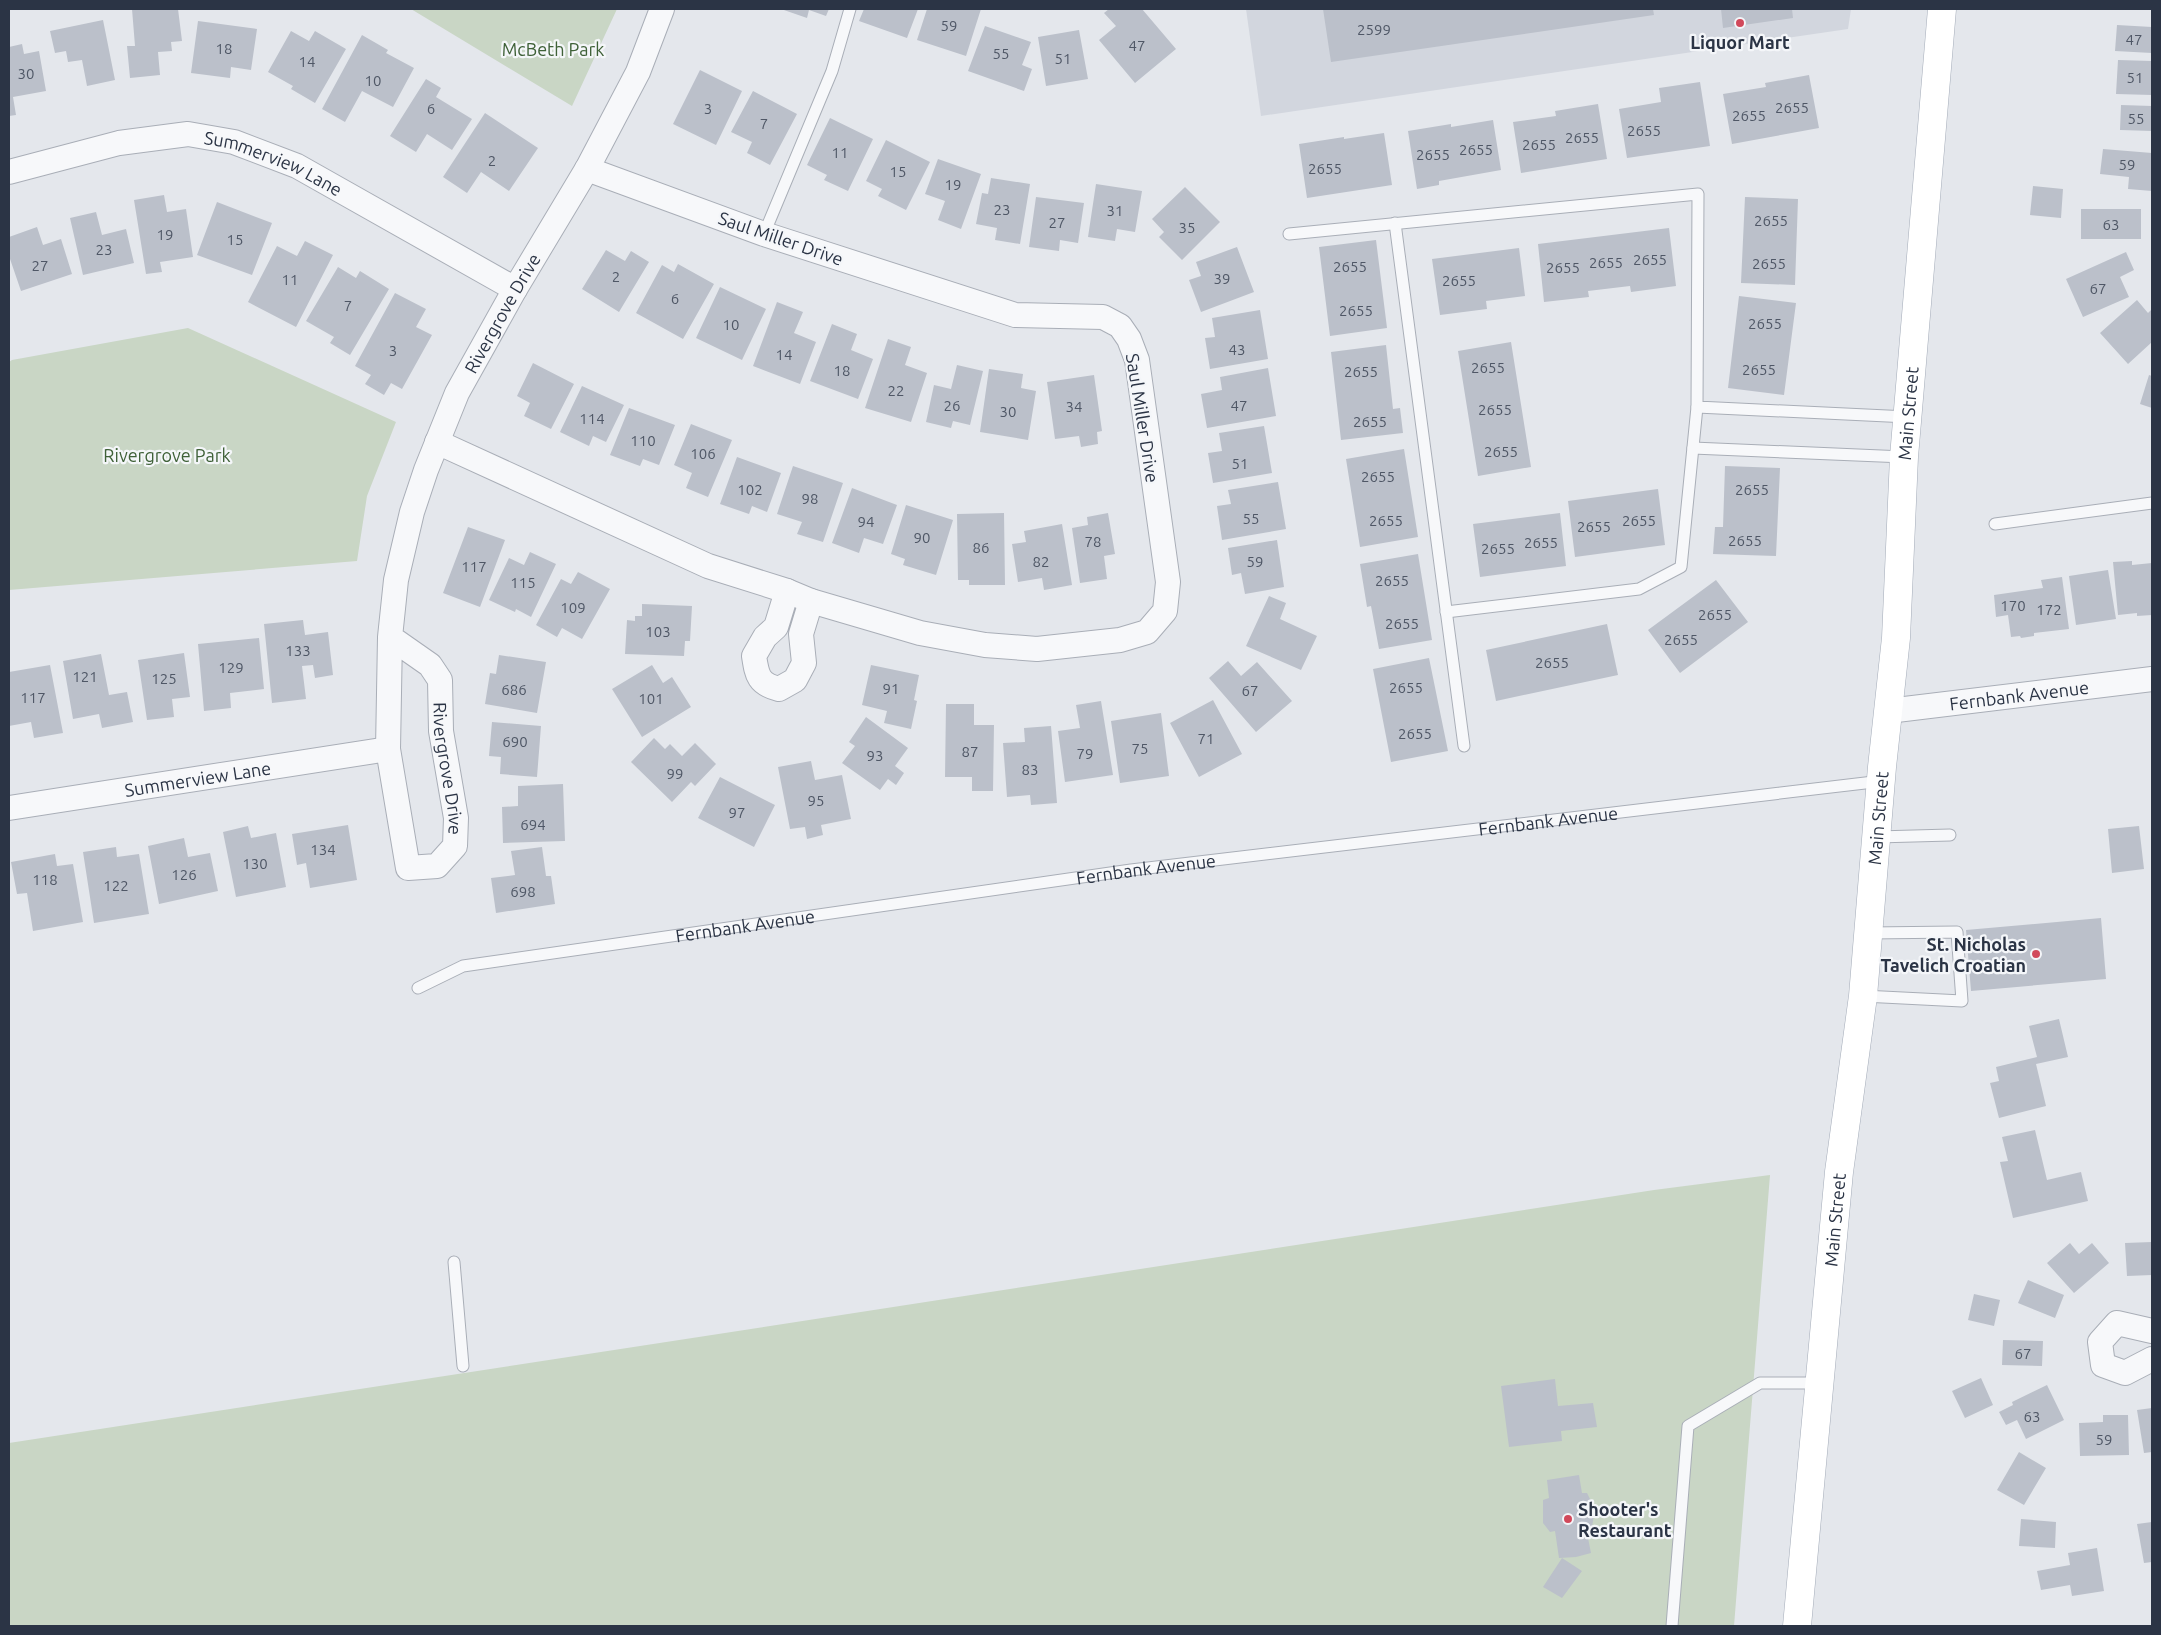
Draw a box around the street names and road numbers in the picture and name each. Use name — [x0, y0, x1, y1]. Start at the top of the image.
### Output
street label: Summerview Lane — [203, 127, 346, 200]
street label: Saul Miller Drive — [716, 207, 846, 269]
street label: Rivergrove Drive — [460, 250, 544, 376]
street label: Saul Miller Drive — [1123, 352, 1163, 484]
street label: Main Street — [1894, 366, 1922, 461]
street label: Fernbank Avenue — [1948, 677, 2090, 713]
street label: Rivergrove Drive — [430, 702, 466, 835]
street label: Summerview Lane — [123, 757, 272, 800]
street label: Main Street — [1864, 771, 1892, 866]
street label: Fernbank Avenue — [1477, 802, 1619, 839]
street label: Fernbank Avenue — [1075, 850, 1217, 888]
street label: Fernbank Avenue — [674, 906, 816, 945]
street label: Main Street — [1820, 1172, 1849, 1267]

